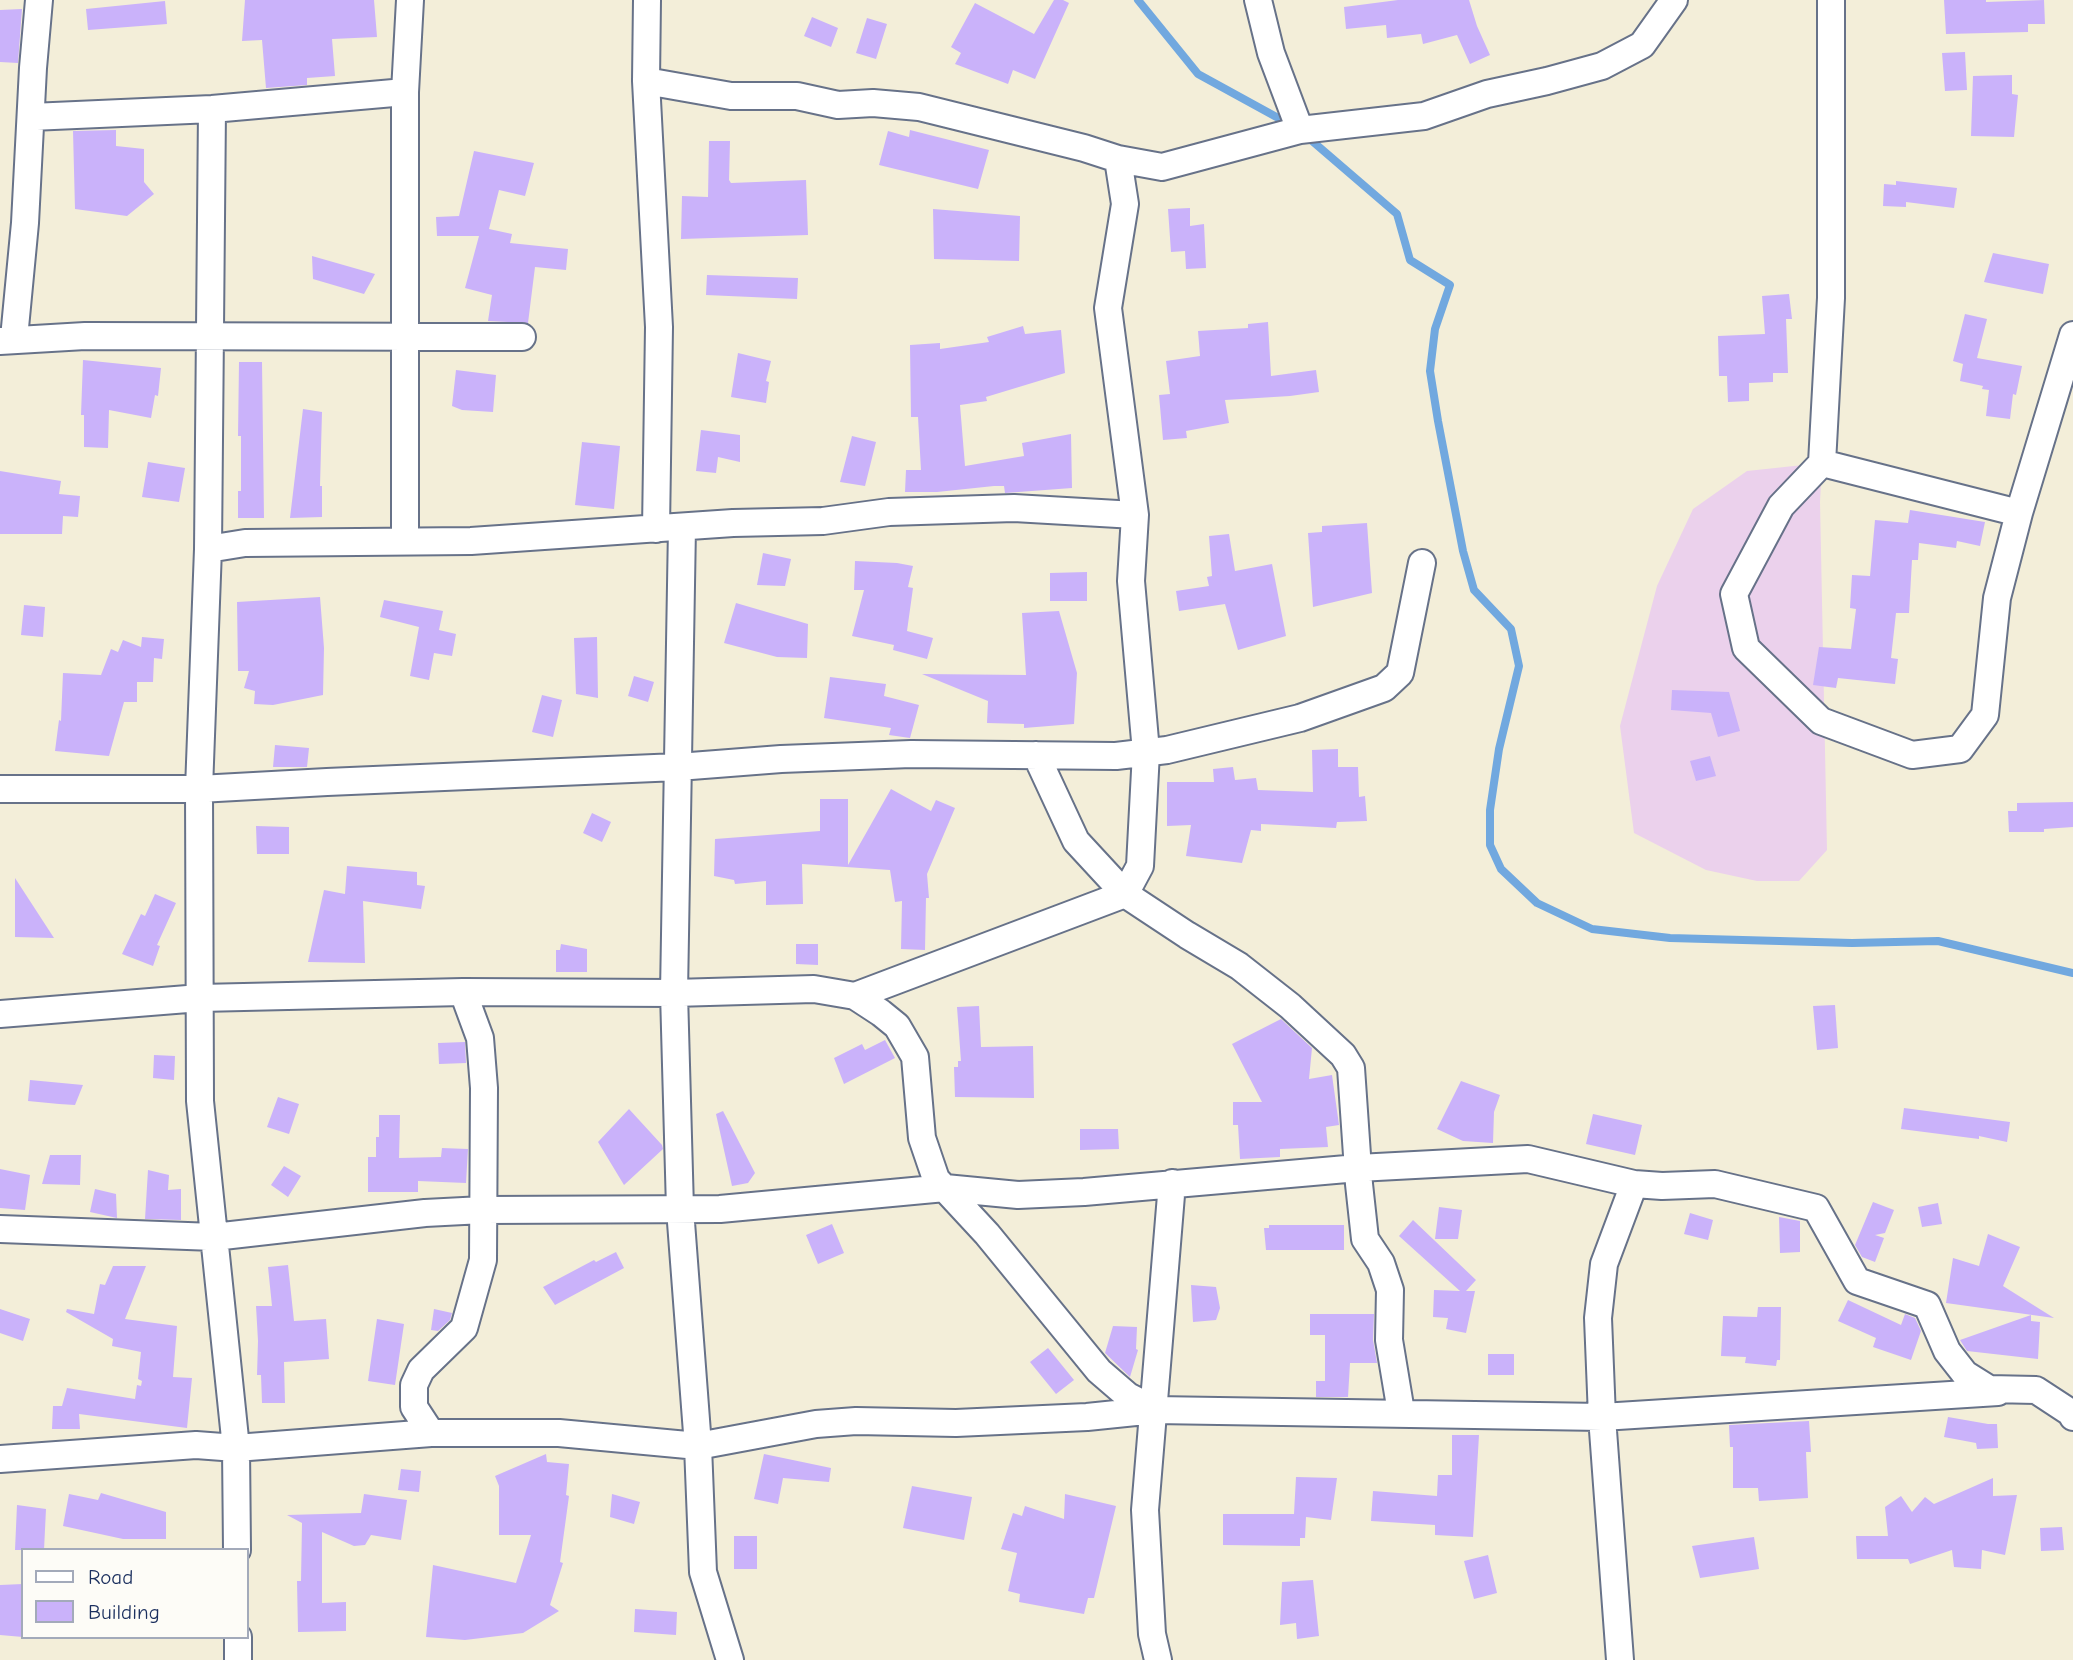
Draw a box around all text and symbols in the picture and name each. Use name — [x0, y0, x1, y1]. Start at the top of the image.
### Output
legend — [21, 1548, 248, 1639]
text: Road — [88, 1565, 133, 1589]
text: Building — [88, 1600, 160, 1624]

